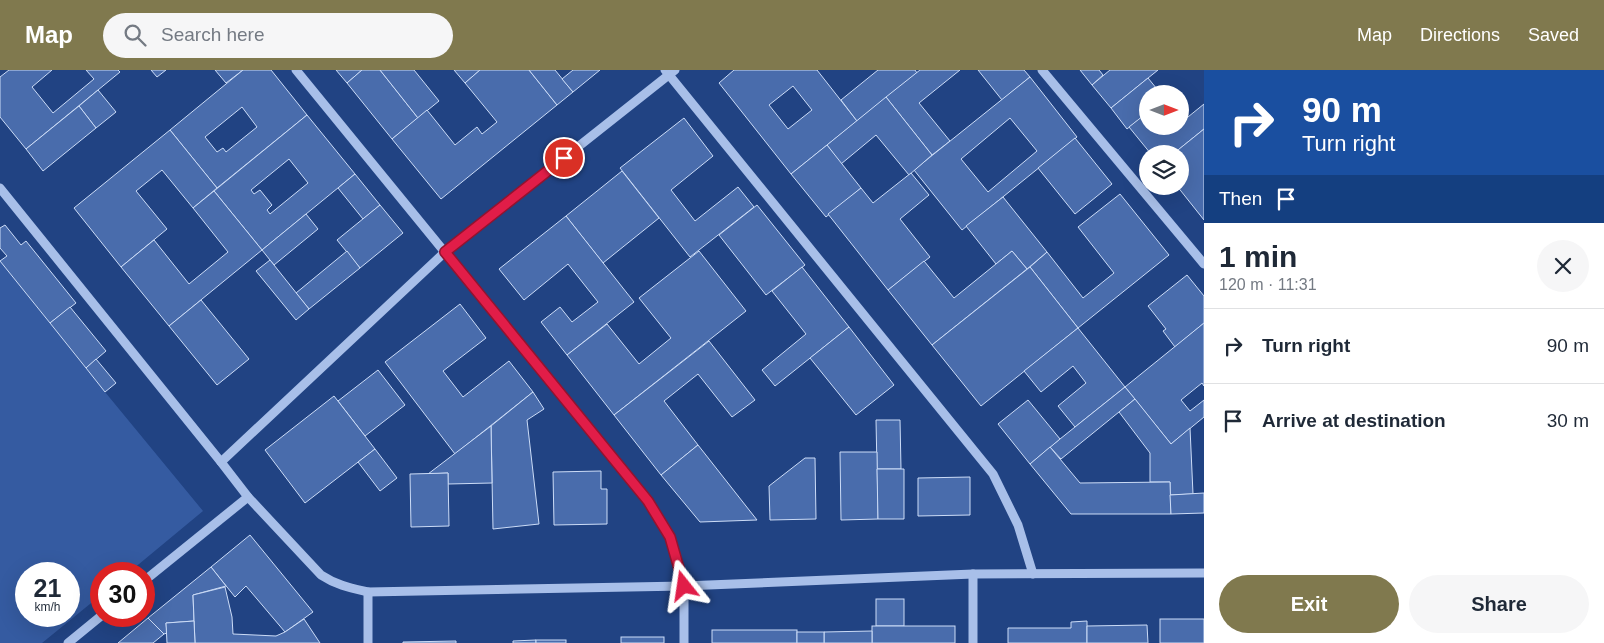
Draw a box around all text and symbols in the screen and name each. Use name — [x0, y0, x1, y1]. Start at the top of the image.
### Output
search box — [103, 13, 453, 58]
text: Map — [25, 21, 73, 48]
icon: search — [121, 21, 149, 49]
text: Search here — [161, 24, 265, 45]
text: Map — [1357, 25, 1392, 45]
text: Directions — [1420, 25, 1500, 45]
text: Saved — [1528, 25, 1579, 45]
north arrow — [1139, 85, 1189, 135]
map controls — [1139, 85, 1189, 195]
icon: right — [1219, 90, 1284, 155]
text: 90 m — [1302, 90, 1382, 129]
text: Turn right — [1302, 131, 1395, 156]
pin — [543, 137, 585, 179]
icon: arrive — [550, 144, 578, 172]
button: layers — [1139, 145, 1189, 195]
icon: arrive — [1272, 185, 1300, 213]
text: Then — [1219, 188, 1262, 209]
text: 1 min — [1219, 240, 1297, 273]
button: close — [1537, 240, 1589, 292]
text: 120 m · 11:31 — [1219, 276, 1317, 293]
icon: right — [1219, 332, 1247, 360]
text: Turn right — [1262, 335, 1350, 356]
text: 90 m — [1547, 335, 1589, 356]
icon: arrive — [1219, 407, 1247, 435]
text: Arrive at destination — [1262, 410, 1446, 431]
text: 30 m — [1547, 410, 1589, 431]
position arrow — [657, 559, 709, 611]
speed limit sign: 30 — [90, 562, 155, 627]
text: 21 — [34, 574, 61, 602]
button: Exit — [1219, 575, 1399, 633]
button: Share — [1409, 575, 1589, 633]
text: km/h — [34, 600, 61, 614]

